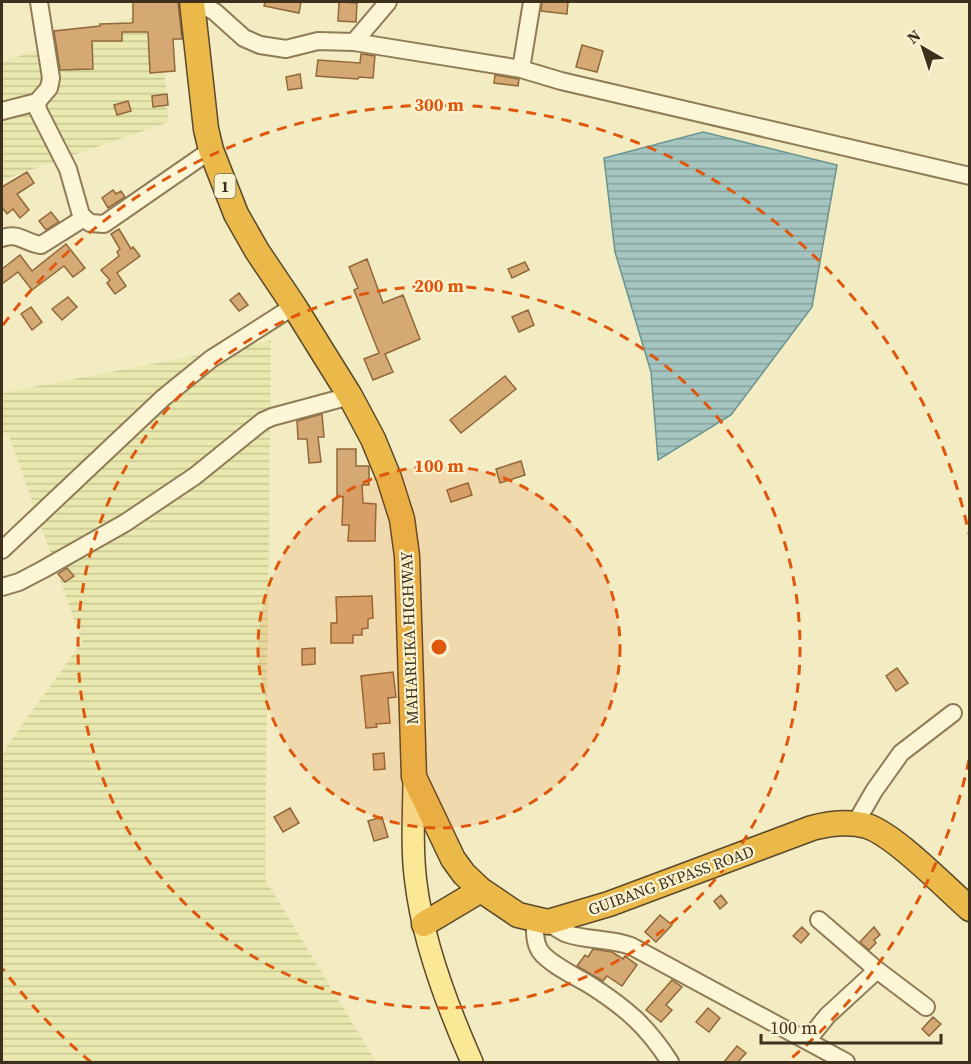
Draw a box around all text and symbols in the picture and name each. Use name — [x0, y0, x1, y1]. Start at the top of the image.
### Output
north arrow — [893, 18, 953, 78]
text: N — [902, 24, 925, 49]
text: 300 m — [414, 92, 464, 117]
road number: 1 — [214, 174, 236, 198]
text: 200 m — [414, 273, 464, 298]
text: 100 m — [414, 453, 464, 478]
street label: MAHARLIKA HIGHWAY — [395, 551, 423, 725]
centre of rings — [429, 637, 449, 657]
street label: GUIBANG BYPASS ROAD — [585, 840, 757, 920]
scale bar — [761, 1007, 941, 1045]
text: 100 m — [770, 1015, 817, 1040]

